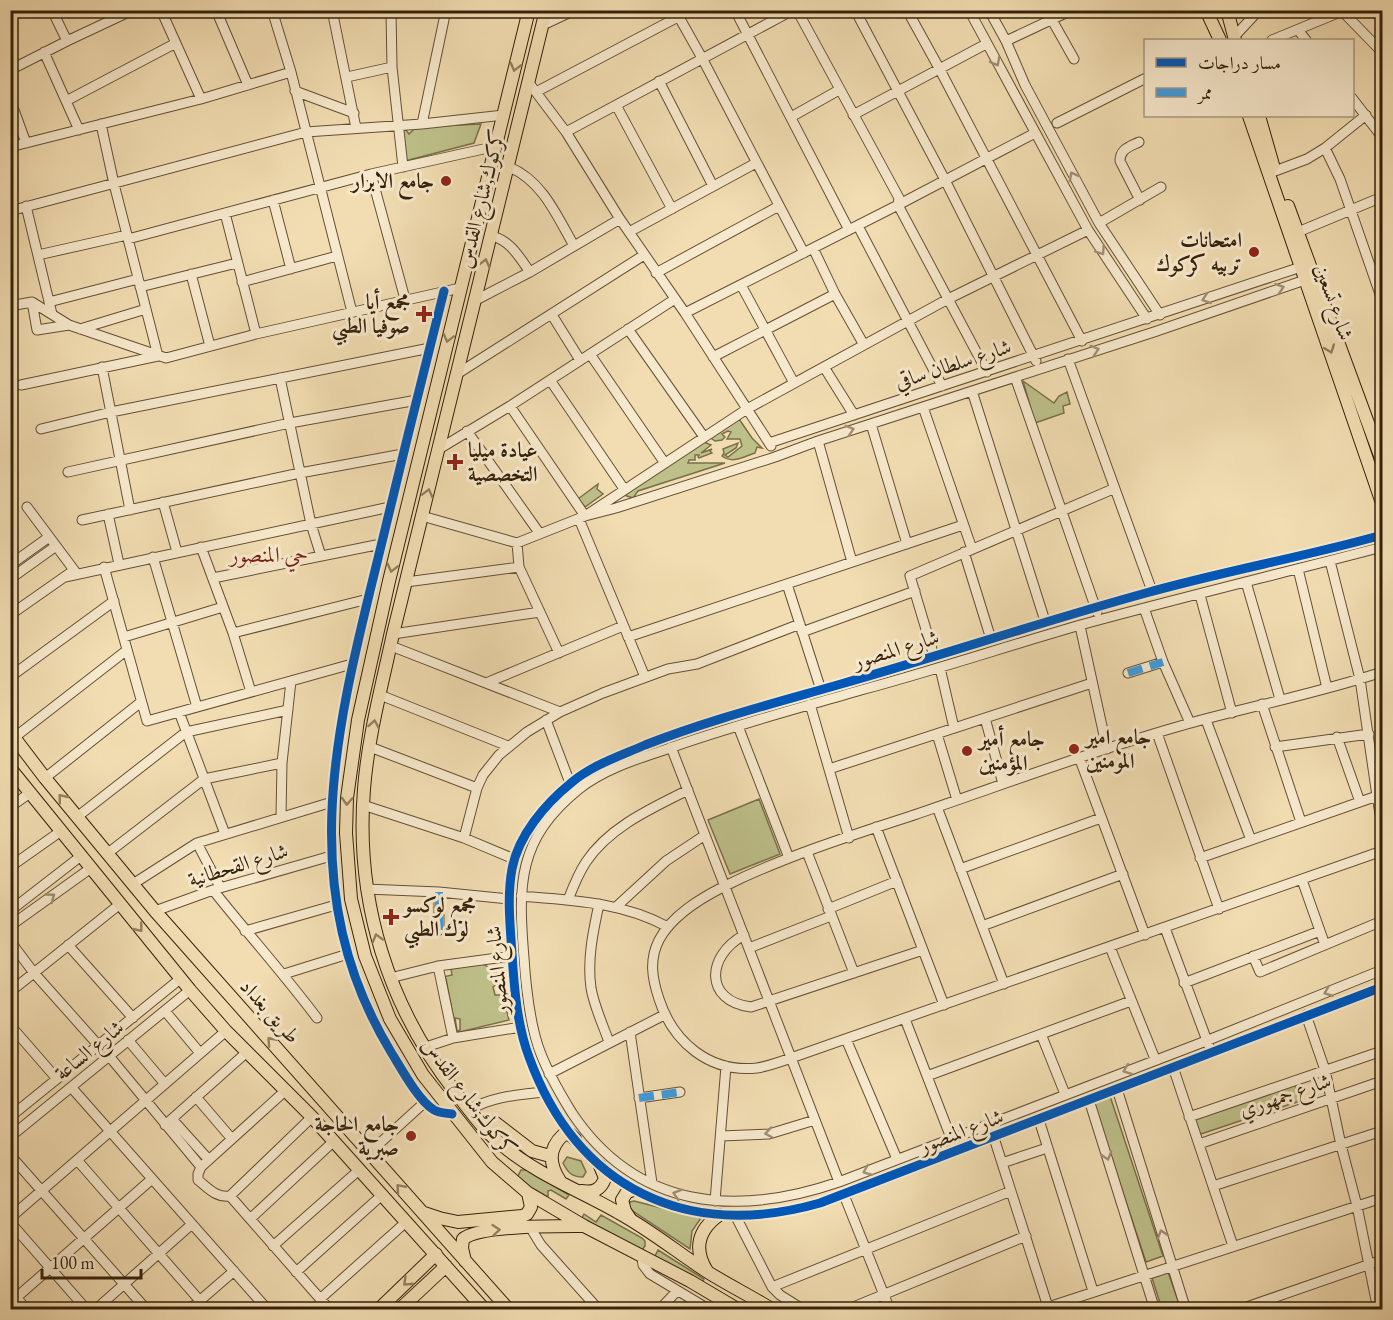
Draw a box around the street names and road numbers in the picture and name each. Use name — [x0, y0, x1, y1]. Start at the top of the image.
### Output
street label: كركوك,شارع القدس — [450, 127, 516, 272]
street label: شارع تسعين — [1304, 260, 1360, 345]
street label: شارع سلطان ساقي — [891, 332, 1016, 400]
street label: شارع المنصور — [848, 623, 944, 680]
street label: شارع القحطانية — [185, 837, 293, 897]
street label: شارع المنصور — [479, 924, 519, 1017]
street label: طريق بغداد — [234, 973, 307, 1049]
street label: شارع الساعة — [48, 1013, 132, 1090]
street label: كركوك,شارع القدس — [412, 1032, 523, 1164]
street label: شارع جمهوري — [1235, 1066, 1336, 1128]
street label: شارع المنصور — [913, 1102, 1009, 1164]

